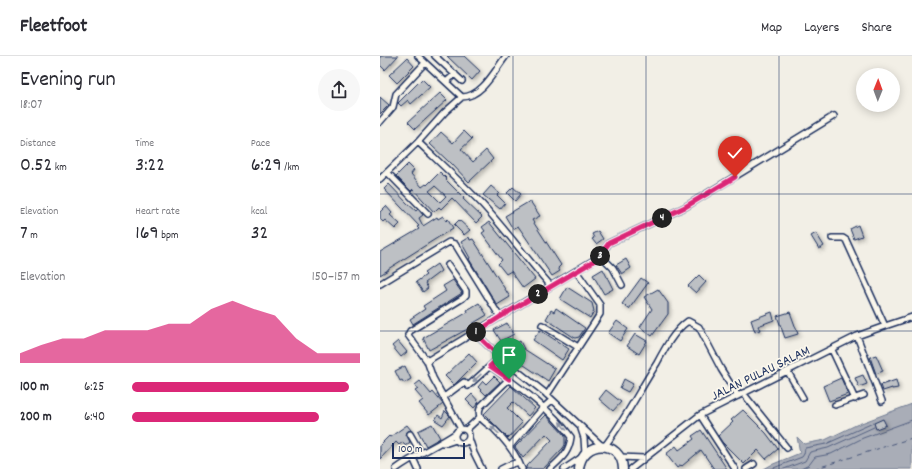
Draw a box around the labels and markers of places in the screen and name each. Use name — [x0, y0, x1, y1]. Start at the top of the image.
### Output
pin — [718, 136, 752, 177]
pin: 4 — [652, 208, 672, 228]
pin: 3 — [590, 246, 610, 266]
pin: 2 — [528, 284, 548, 304]
pin: 1 — [466, 322, 486, 342]
pin — [492, 338, 526, 379]

